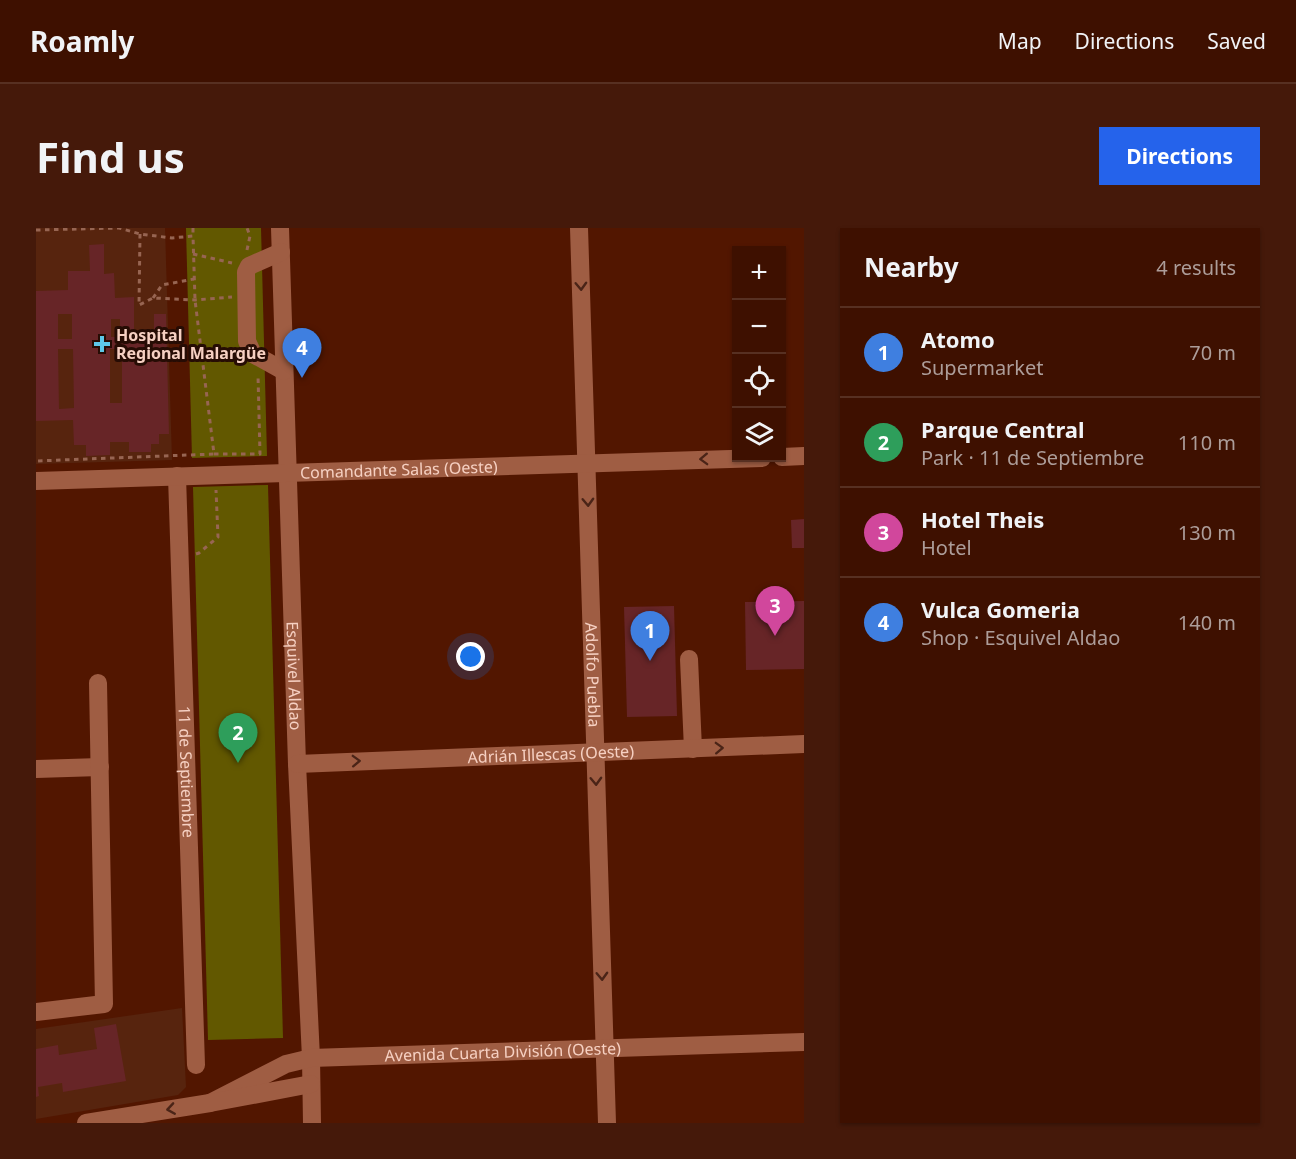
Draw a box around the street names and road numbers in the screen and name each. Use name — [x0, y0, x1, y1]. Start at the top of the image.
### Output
street label: Comandante Salas (Oeste) — [300, 455, 498, 484]
street label: Esquivel Aldao — [281, 621, 307, 731]
street label: Adolfo Puebla — [580, 622, 606, 728]
street label: 11 de Septiembre — [173, 705, 200, 838]
street label: Adrián Illescas (Oeste) — [467, 740, 635, 768]
street label: Avenida Cuarta División (Oeste) — [384, 1037, 621, 1067]

